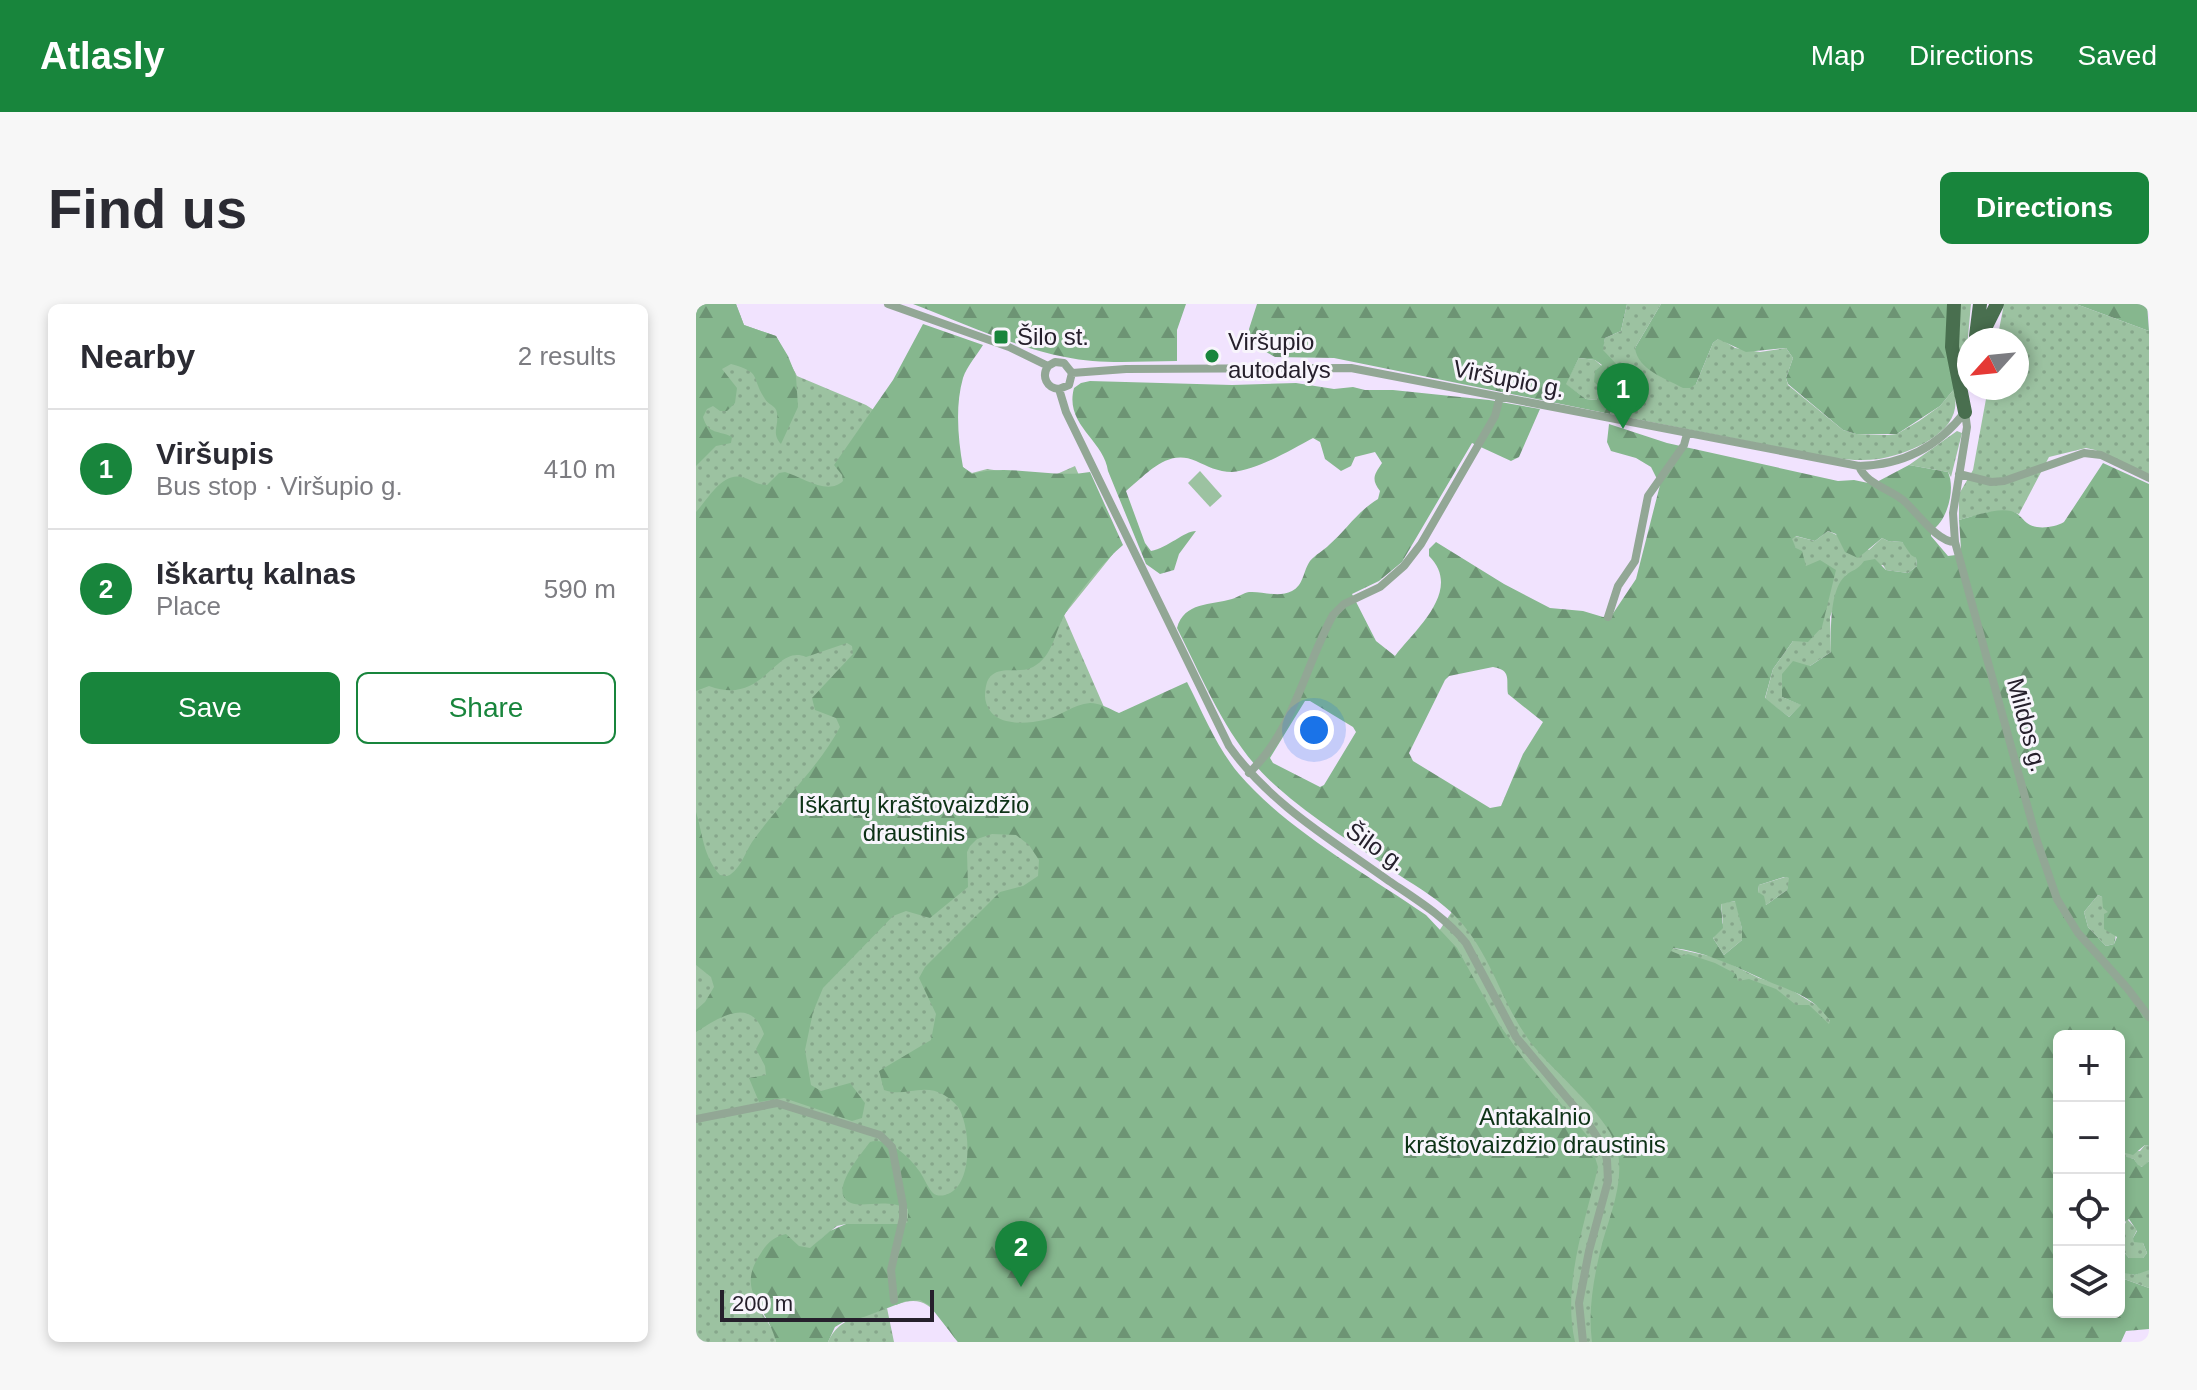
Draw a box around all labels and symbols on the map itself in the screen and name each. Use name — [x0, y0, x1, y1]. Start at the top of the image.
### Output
place label: Šilo st. — [1017, 323, 1089, 350]
marker: Šilo st. — [992, 328, 1010, 346]
place label: Viršupio autodalys — [1228, 328, 1331, 383]
north arrow — [1957, 328, 2029, 400]
marker: Viršupio autodalys — [1203, 347, 1221, 365]
street label: Viršupio g. — [1451, 354, 1567, 403]
pin: 1 — [1597, 363, 1649, 429]
street label: Mildos g. — [2002, 675, 2053, 775]
your location — [1294, 710, 1334, 750]
park label: Iškartų kraštovaizdžio draustinis — [799, 791, 1029, 846]
street label: Šilo g. — [1341, 816, 1411, 877]
park label: Antakalnio kraštovaizdžio draustinis — [1404, 1103, 1666, 1158]
pin: 2 — [995, 1221, 1047, 1287]
scale bar — [720, 1286, 934, 1322]

